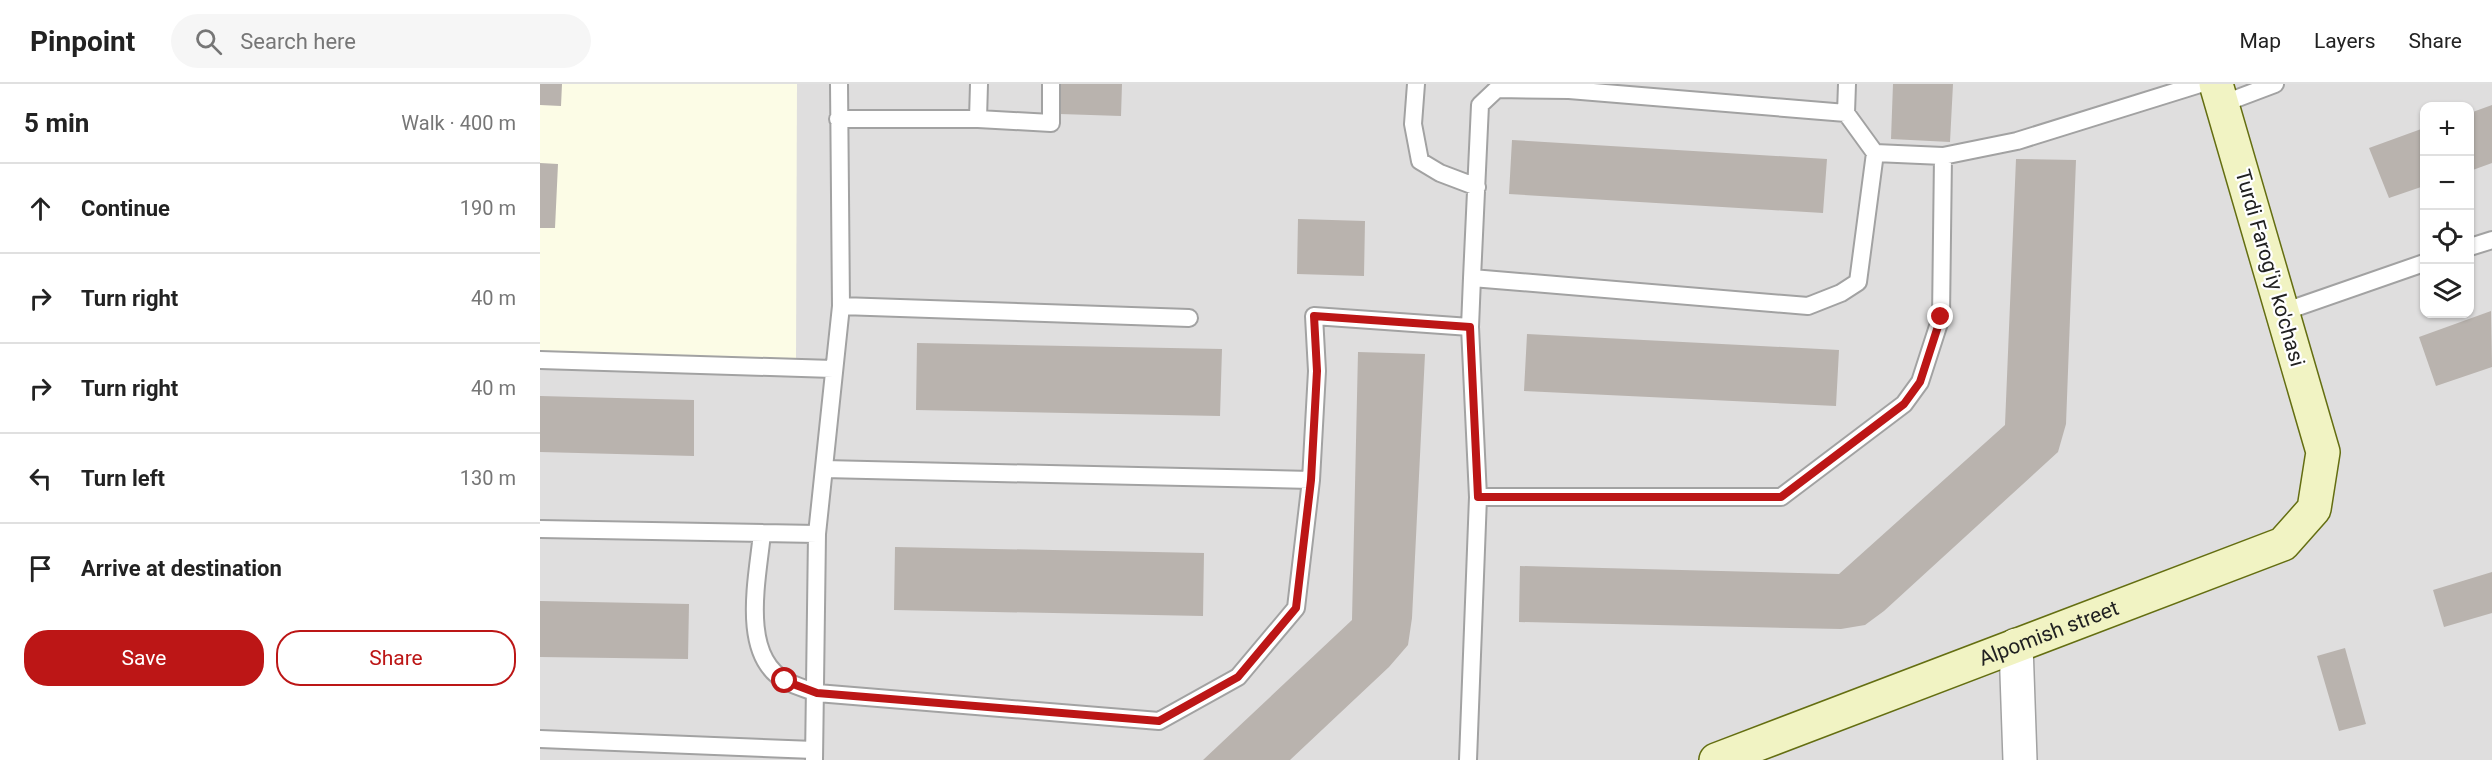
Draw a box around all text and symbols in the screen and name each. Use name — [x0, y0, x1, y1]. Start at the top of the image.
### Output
search box — [171, 14, 591, 68]
text: Pinpoint — [30, 25, 135, 58]
icon: search — [192, 25, 225, 58]
text: Search here — [240, 29, 356, 54]
text: Map — [2239, 29, 2281, 53]
text: Layers — [2314, 29, 2375, 53]
text: Share — [2408, 29, 2462, 53]
map controls — [2420, 102, 2474, 318]
button: + — [2420, 102, 2474, 156]
text: 5 min — [24, 108, 89, 138]
text: Walk · 400 m — [401, 111, 516, 135]
button: − — [2420, 156, 2474, 210]
street label: Turdi Farog'iy ko'chasi — [2230, 167, 2310, 369]
icon: ahead — [24, 192, 57, 225]
text: Continue — [81, 196, 170, 221]
text: 190 m — [460, 196, 516, 220]
button: locate — [2420, 210, 2474, 264]
button: layers — [2420, 264, 2474, 318]
icon: right — [24, 282, 57, 315]
text: Turn right — [81, 286, 178, 311]
text: 40 m — [471, 286, 516, 310]
route end — [1927, 303, 1953, 329]
icon: right — [24, 372, 57, 405]
text: Turn right — [81, 376, 178, 401]
text: 40 m — [471, 376, 516, 400]
icon: left — [24, 462, 57, 495]
text: Turn left — [81, 466, 165, 491]
text: 130 m — [460, 466, 516, 490]
icon: arrive — [24, 552, 57, 585]
text: Arrive at destination — [81, 556, 282, 581]
street label: Alpomish street — [1975, 596, 2122, 671]
button: Save — [24, 630, 264, 686]
button: Share — [276, 630, 516, 686]
route start — [771, 667, 797, 693]

